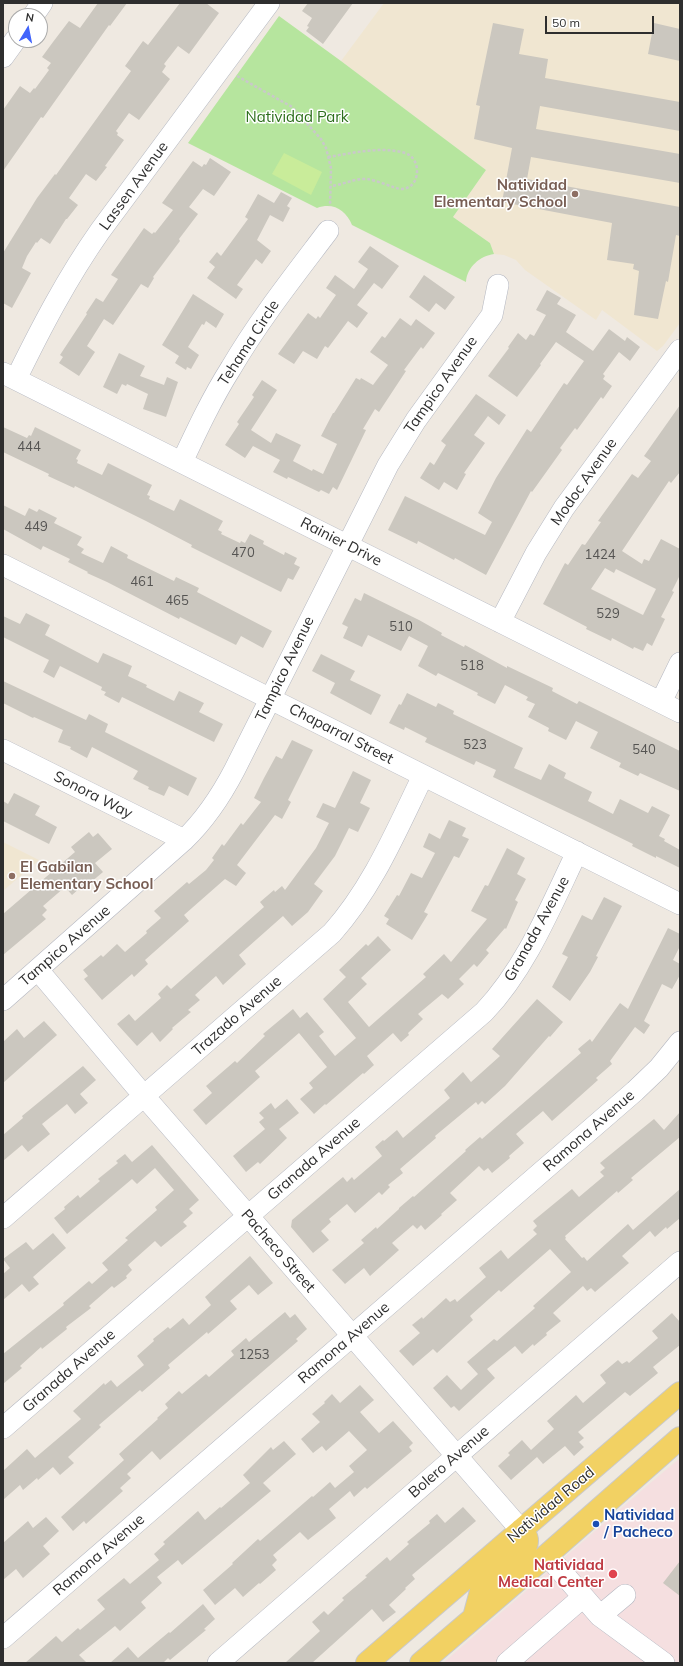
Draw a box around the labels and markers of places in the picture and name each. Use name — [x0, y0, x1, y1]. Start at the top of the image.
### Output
place label: Natividad Elementary School — [434, 176, 567, 211]
marker: Natividad Elementary School — [570, 189, 580, 199]
place label: El Gabilan Elementary School — [20, 858, 153, 893]
marker: El Gabilan Elementary School — [7, 871, 17, 881]
place label: Natividad / Pacheco — [604, 1506, 674, 1541]
marker: Natividad / Pacheco — [591, 1519, 601, 1529]
place label: Natividad Medical Center — [498, 1556, 604, 1591]
marker: Natividad Medical Center — [607, 1568, 619, 1580]

